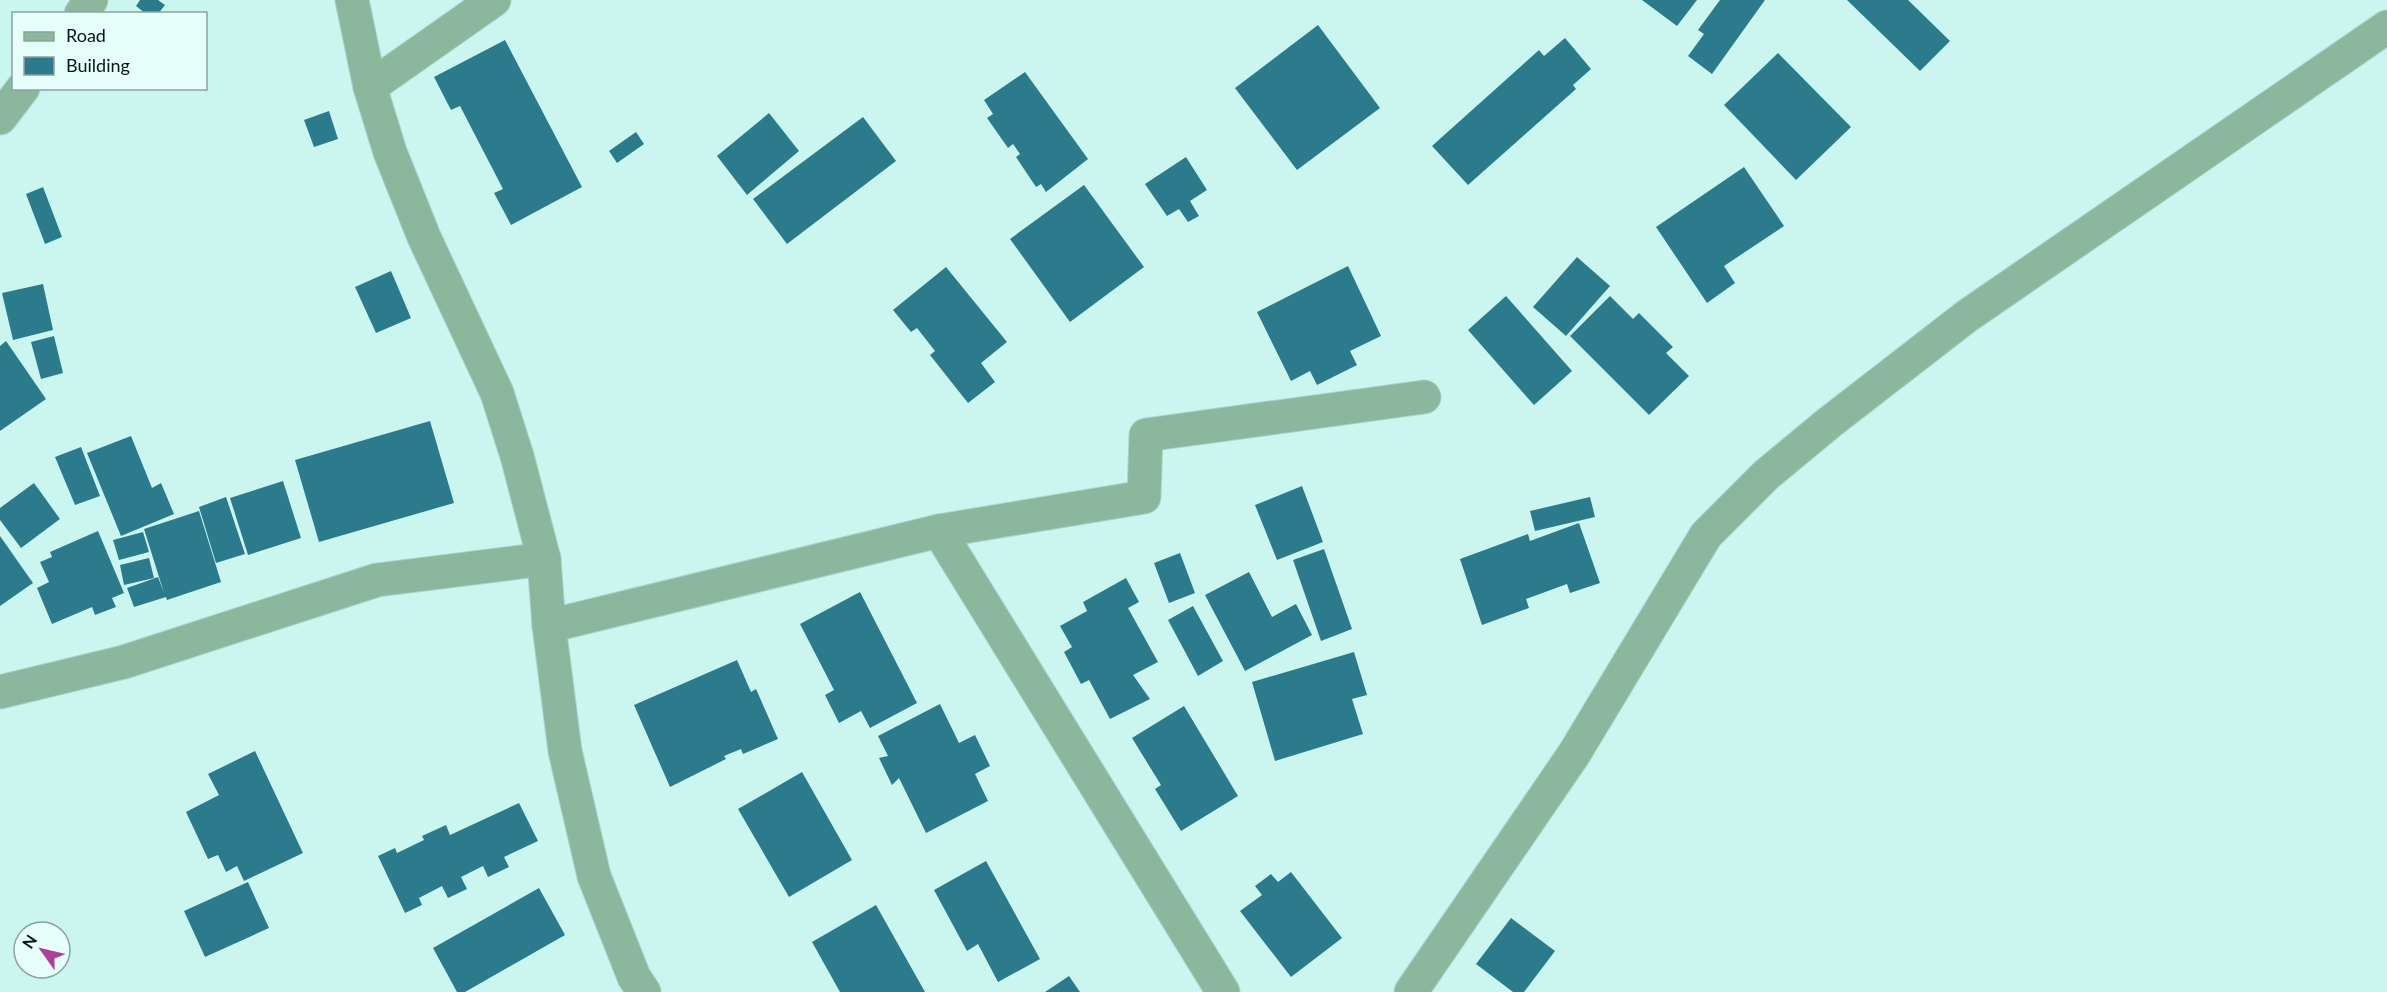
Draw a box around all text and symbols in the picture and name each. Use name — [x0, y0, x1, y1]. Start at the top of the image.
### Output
legend — [12, 12, 207, 90]
text: Road — [66, 24, 106, 46]
text: Building — [66, 54, 130, 76]
north arrow — [12, 920, 72, 980]
text: N — [18, 931, 40, 952]

